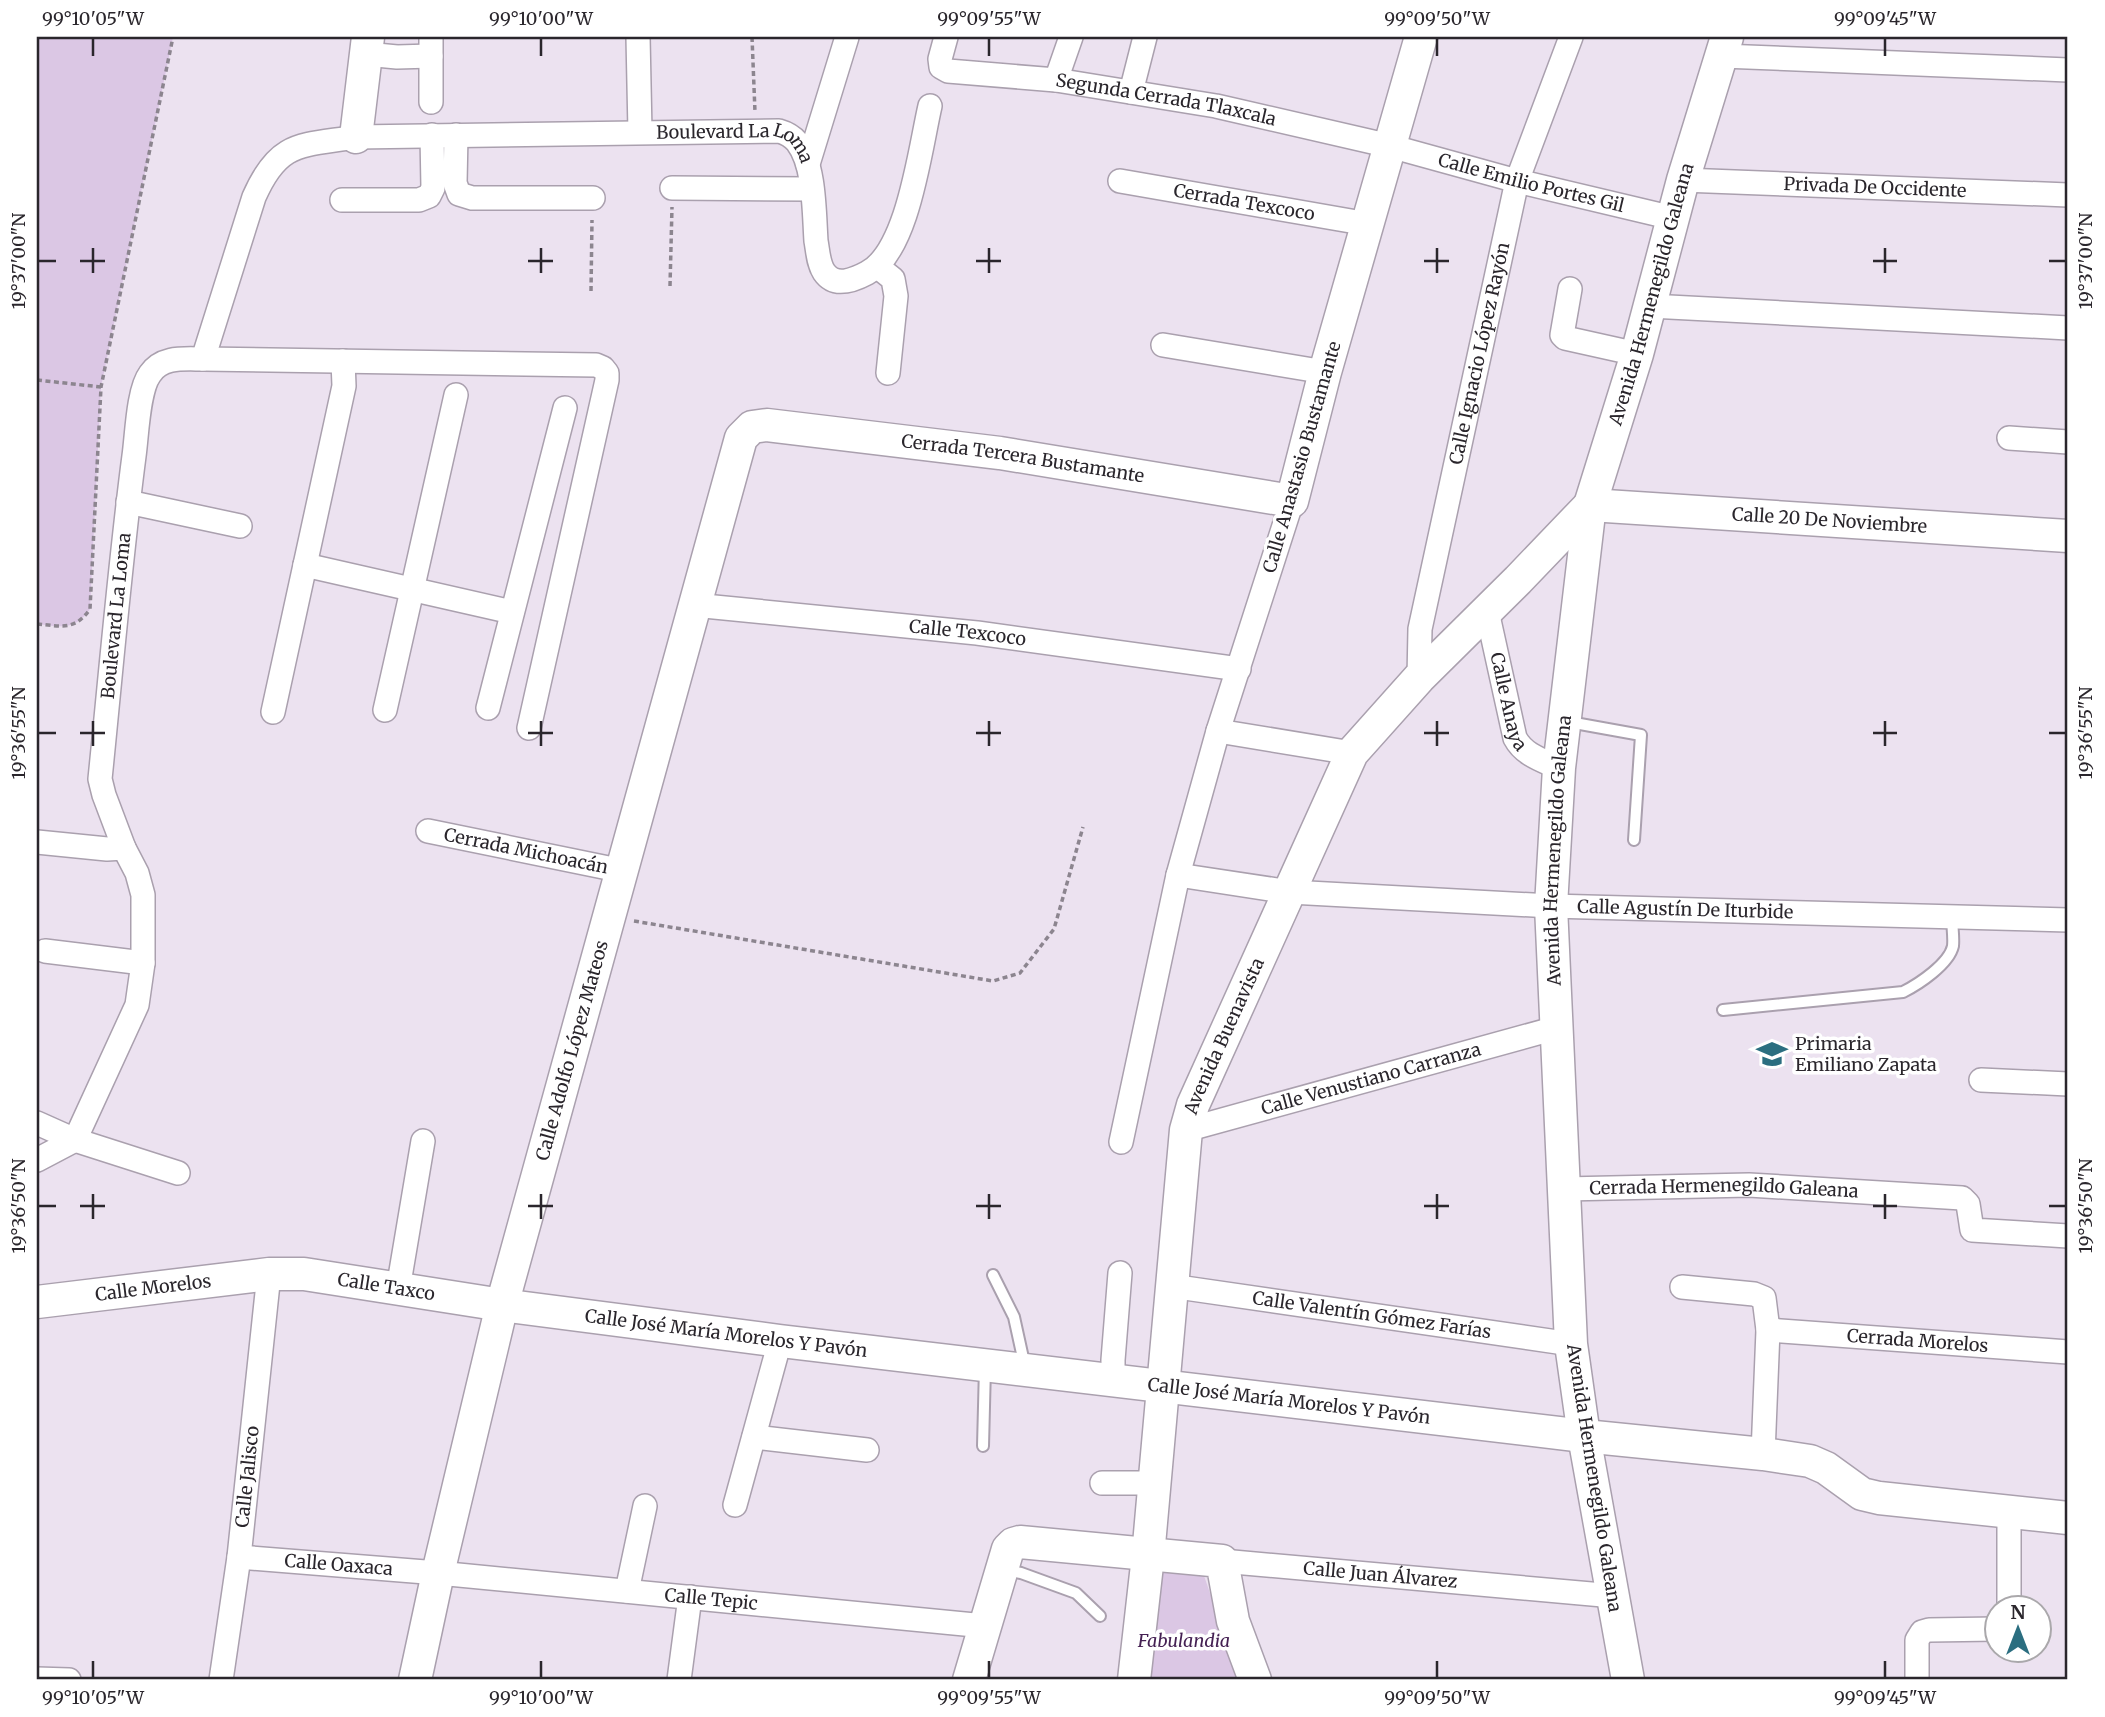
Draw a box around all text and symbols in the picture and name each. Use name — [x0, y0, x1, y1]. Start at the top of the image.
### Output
text: 99°10'05"W — [42, 7, 145, 30]
text: 99°10'00"W — [489, 7, 594, 30]
text: 99°09'55"W — [937, 7, 1042, 30]
text: 99°09'50"W — [1384, 7, 1491, 30]
text: 99°09'45"W — [1834, 7, 1937, 30]
street label: Segunda Cerrada Tlaxcala — [1054, 68, 1279, 131]
street label: Boulevard La Loma — [656, 118, 819, 166]
street label: Calle Emilio Portes Gil — [1436, 148, 1627, 217]
street label: Avenida Hermenegildo Galeana — [1603, 160, 1699, 429]
street label: Privada De Occidente — [1783, 172, 1967, 202]
street label: Cerrada Texcoco — [1172, 178, 1317, 226]
text: 19°37'00"N — [7, 213, 30, 309]
text: 19°37'00"N — [2074, 213, 2097, 309]
street label: Calle Ignacio López Rayón — [1444, 240, 1514, 467]
street label: Calle Anastasio Bustamante — [1257, 338, 1346, 575]
street label: Cerrada Tercera Bustamante — [900, 429, 1146, 488]
street label: Calle 20 De Noviembre — [1731, 502, 1928, 538]
street label: Boulevard La Loma — [96, 531, 136, 700]
street label: Calle Texcoco — [908, 614, 1028, 651]
street label: Calle Anaya — [1485, 650, 1532, 756]
text: 19°36'55"N — [7, 686, 30, 779]
text: 19°36'55"N — [2074, 686, 2097, 779]
street label: Avenida Hermenegildo Galeana — [1539, 714, 1576, 987]
street label: Cerrada Michoacán — [442, 823, 610, 879]
street label: Calle Agustín De Iturbide — [1577, 895, 1794, 924]
street label: Calle Adolfo López Mateos — [530, 938, 613, 1163]
street label: Avenida Buenavista — [1179, 954, 1269, 1118]
place label: Primaria Emiliano Zapata — [1795, 1032, 1937, 1076]
street label: Calle Venustiano Carranza — [1259, 1037, 1484, 1120]
school or university icon: Primaria Emiliano Zapata — [1755, 1037, 1789, 1071]
text: 19°36'50"N — [7, 1158, 30, 1254]
text: 19°36'50"N — [2074, 1158, 2097, 1254]
street label: Cerrada Hermenegildo Galeana — [1589, 1173, 1859, 1203]
street label: Calle Taxco — [336, 1267, 437, 1305]
street label: Calle Morelos — [94, 1269, 212, 1306]
street label: Calle Valentín Gómez Farías — [1251, 1286, 1493, 1343]
street label: Calle José María Morelos Y Pavón — [584, 1304, 869, 1362]
street label: Cerrada Morelos — [1846, 1324, 1989, 1357]
street label: Avenida Hermenegildo Galeana — [1562, 1341, 1627, 1614]
street label: Calle José María Morelos Y Pavón — [1146, 1373, 1432, 1429]
street label: Calle Jalisco — [230, 1425, 264, 1529]
street label: Calle Oaxaca — [284, 1549, 394, 1580]
street label: Calle Juan Álvarez — [1302, 1556, 1459, 1593]
street label: Calle Tepic — [663, 1583, 759, 1615]
north arrow — [1982, 1594, 2052, 1664]
text: N — [2010, 1600, 2026, 1624]
park label: Fabulandia — [1137, 1629, 1230, 1652]
text: 99°10'05"W — [42, 1686, 145, 1709]
text: 99°10'00"W — [489, 1686, 594, 1709]
text: 99°09'55"W — [937, 1686, 1042, 1709]
text: 99°09'50"W — [1384, 1686, 1491, 1709]
text: 99°09'45"W — [1834, 1686, 1937, 1709]

